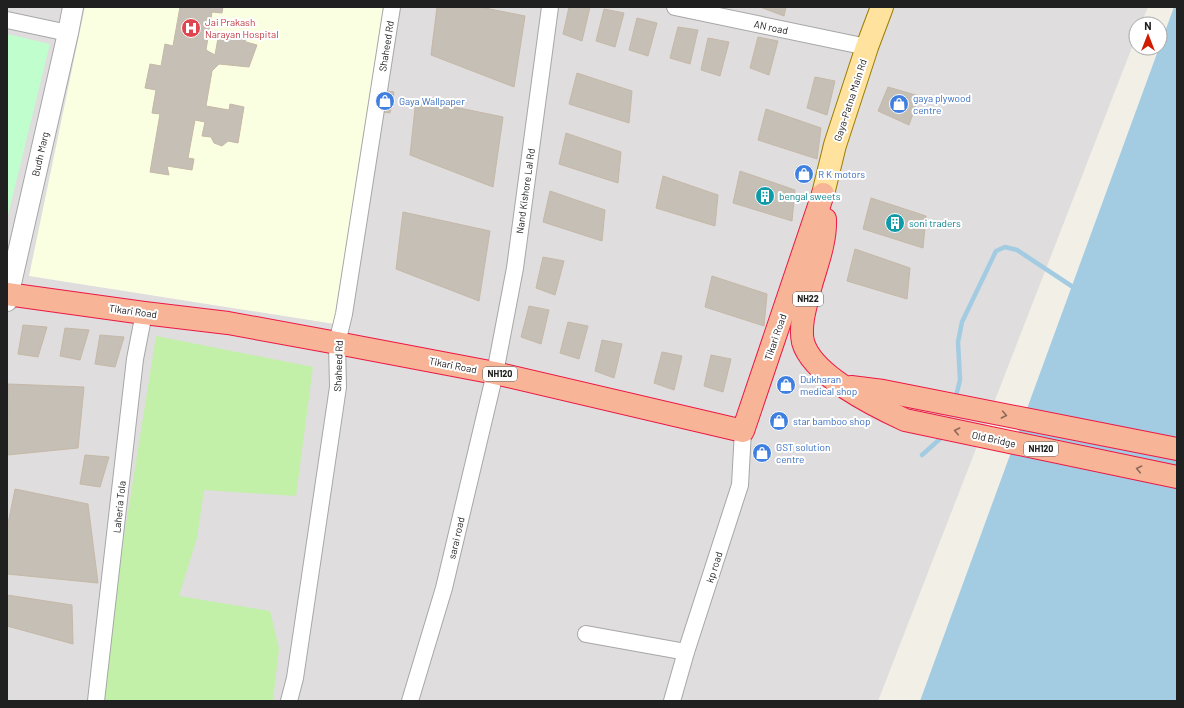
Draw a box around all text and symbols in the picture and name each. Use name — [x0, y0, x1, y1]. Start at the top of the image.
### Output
place label: Jai Prakash Narayan Hospital — [205, 16, 278, 40]
north arrow — [1128, 16, 1168, 56]
hospital icon: Jai Prakash Narayan Hospital — [180, 17, 202, 39]
street label: AN road — [753, 18, 789, 36]
text: N — [1144, 19, 1152, 32]
street label: Shaheed Rd — [376, 20, 396, 72]
street label: Gaya-Patna Main Rd — [831, 57, 869, 143]
shop icon: Gaya Wallpaper — [374, 90, 396, 112]
place label: gaya plywood centre — [913, 92, 971, 116]
shop icon: gaya plywood centre — [888, 93, 910, 115]
place label: Gaya Wallpaper — [399, 95, 465, 107]
street label: Budh Marg — [29, 130, 51, 178]
street label: Nand Kishore Lal Rd — [513, 147, 537, 235]
shop icon: R K motors — [793, 163, 815, 185]
place label: R K motors — [818, 168, 865, 180]
building icon: bengal sweets — [754, 185, 776, 207]
place label: bengal sweets — [779, 190, 841, 202]
building icon: soni traders — [884, 212, 906, 234]
place label: soni traders — [909, 217, 961, 229]
road number: NH22 — [793, 292, 823, 306]
street label: Tikari Road — [108, 302, 158, 320]
street label: Tikari Road — [761, 312, 789, 362]
street label: Shaheed Rd — [331, 340, 345, 392]
street label: Tikari Road — [428, 354, 478, 376]
road number: NH120 — [483, 367, 517, 381]
place label: Dukharan medical shop — [800, 373, 857, 397]
shop icon: Dukharan medical shop — [775, 374, 797, 396]
shop icon: star bamboo shop — [768, 410, 790, 432]
one-way arrow — [1001, 410, 1007, 419]
place label: star bamboo shop — [793, 415, 870, 427]
one-way arrow — [954, 427, 960, 435]
street label: Old Bridge — [971, 428, 1017, 450]
place label: GST solution centre — [776, 441, 830, 465]
shop icon: GST solution centre — [751, 442, 773, 464]
road number: NH120 — [1024, 442, 1058, 456]
one-way arrow — [1136, 466, 1142, 474]
street label: Laheria Tola — [110, 480, 128, 534]
street label: sarai road — [445, 516, 467, 560]
street label: kp road — [703, 550, 725, 584]

